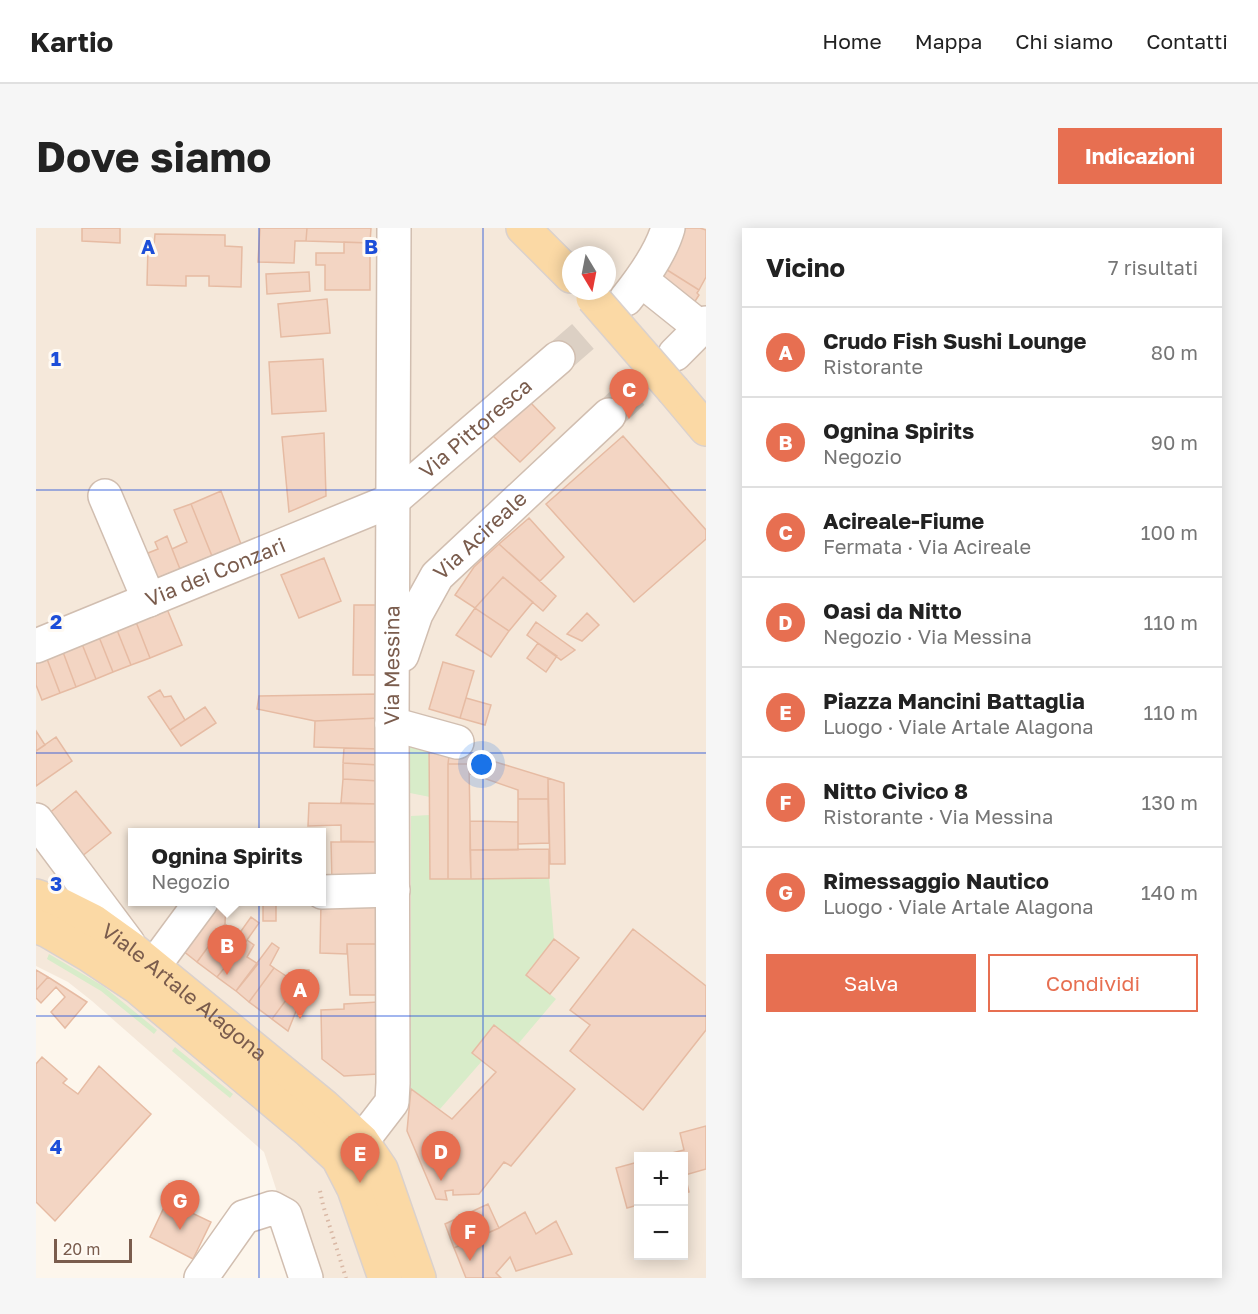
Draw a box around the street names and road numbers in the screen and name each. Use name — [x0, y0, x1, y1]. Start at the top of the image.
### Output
street label: Via Pittoresca — [414, 372, 537, 483]
street label: Via Acireale — [427, 485, 532, 585]
street label: Via dei Conzari — [141, 531, 289, 612]
street label: Via Messina — [378, 605, 404, 725]
street label: Viale Artale Alagona — [97, 917, 273, 1066]

